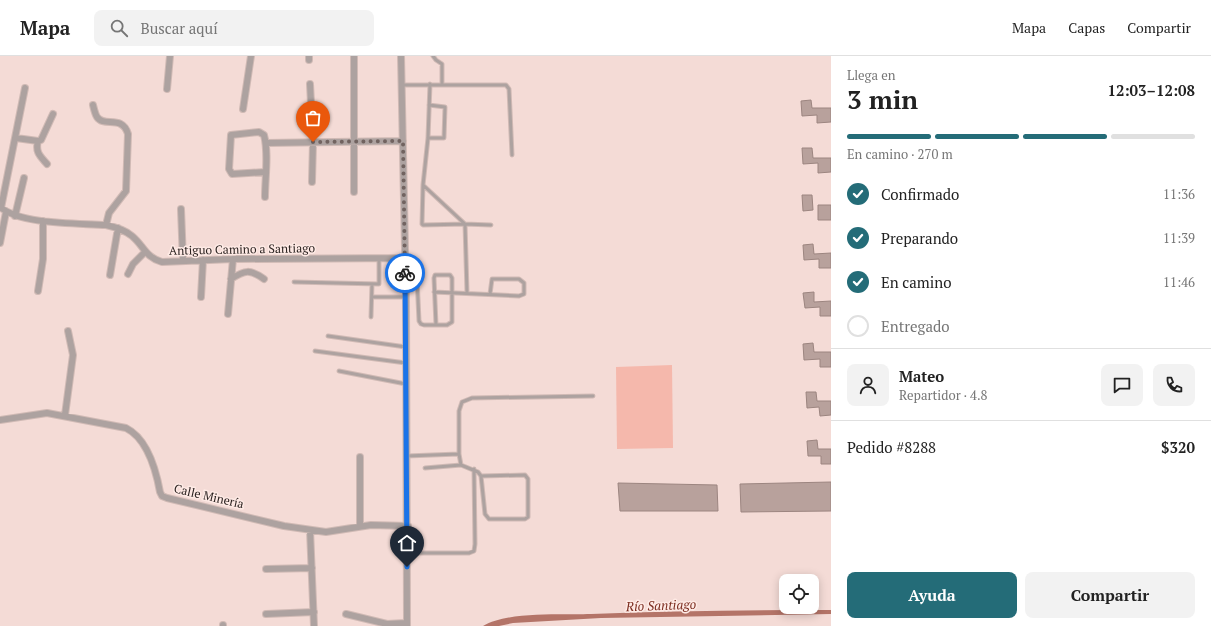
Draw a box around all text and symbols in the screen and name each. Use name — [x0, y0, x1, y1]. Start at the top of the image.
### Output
search box — [94, 10, 374, 46]
text: Mapa — [20, 15, 70, 40]
icon: search — [108, 17, 130, 39]
text: Buscar aquí — [140, 18, 218, 38]
text: Mapa — [1012, 18, 1046, 37]
text: Capas — [1068, 18, 1105, 37]
text: Compartir — [1127, 18, 1191, 37]
text: Llega en — [847, 66, 895, 84]
text: 12:03–12:08 — [1108, 80, 1195, 100]
text: 3 min — [847, 82, 918, 116]
pin — [296, 101, 330, 142]
icon: bag — [302, 107, 324, 129]
text: En camino · 270 m — [847, 145, 953, 163]
icon: check — [847, 183, 869, 205]
text: Confirmado — [881, 184, 959, 204]
text: 11:36 — [1163, 185, 1195, 203]
icon: check — [847, 227, 869, 249]
text: Preparando — [881, 228, 958, 248]
text: 11:39 — [1163, 229, 1195, 247]
street label: Antiguo Camino a Santiago — [169, 240, 316, 258]
courier — [385, 253, 425, 293]
icon: bike — [394, 262, 416, 284]
icon: check — [847, 271, 869, 293]
text: En camino — [881, 272, 952, 292]
text: 11:46 — [1163, 273, 1195, 291]
text: Entregado — [881, 316, 950, 336]
button: person — [847, 364, 889, 406]
button: chat — [1101, 364, 1143, 406]
button: phone — [1153, 364, 1195, 406]
text: Mateo — [899, 366, 944, 386]
text: Repartidor · 4.8 — [899, 386, 988, 404]
text: Pedido #8288 — [847, 437, 936, 457]
text: $320 — [1161, 437, 1195, 457]
street label: Calle Minería — [173, 481, 245, 511]
pin — [390, 526, 424, 567]
icon: home — [396, 532, 418, 554]
button: Ayuda — [847, 572, 1017, 618]
button: Compartir — [1025, 572, 1195, 618]
map controls — [779, 574, 819, 614]
button: locate — [779, 574, 819, 614]
water label: Río Santiago — [624, 595, 697, 615]

